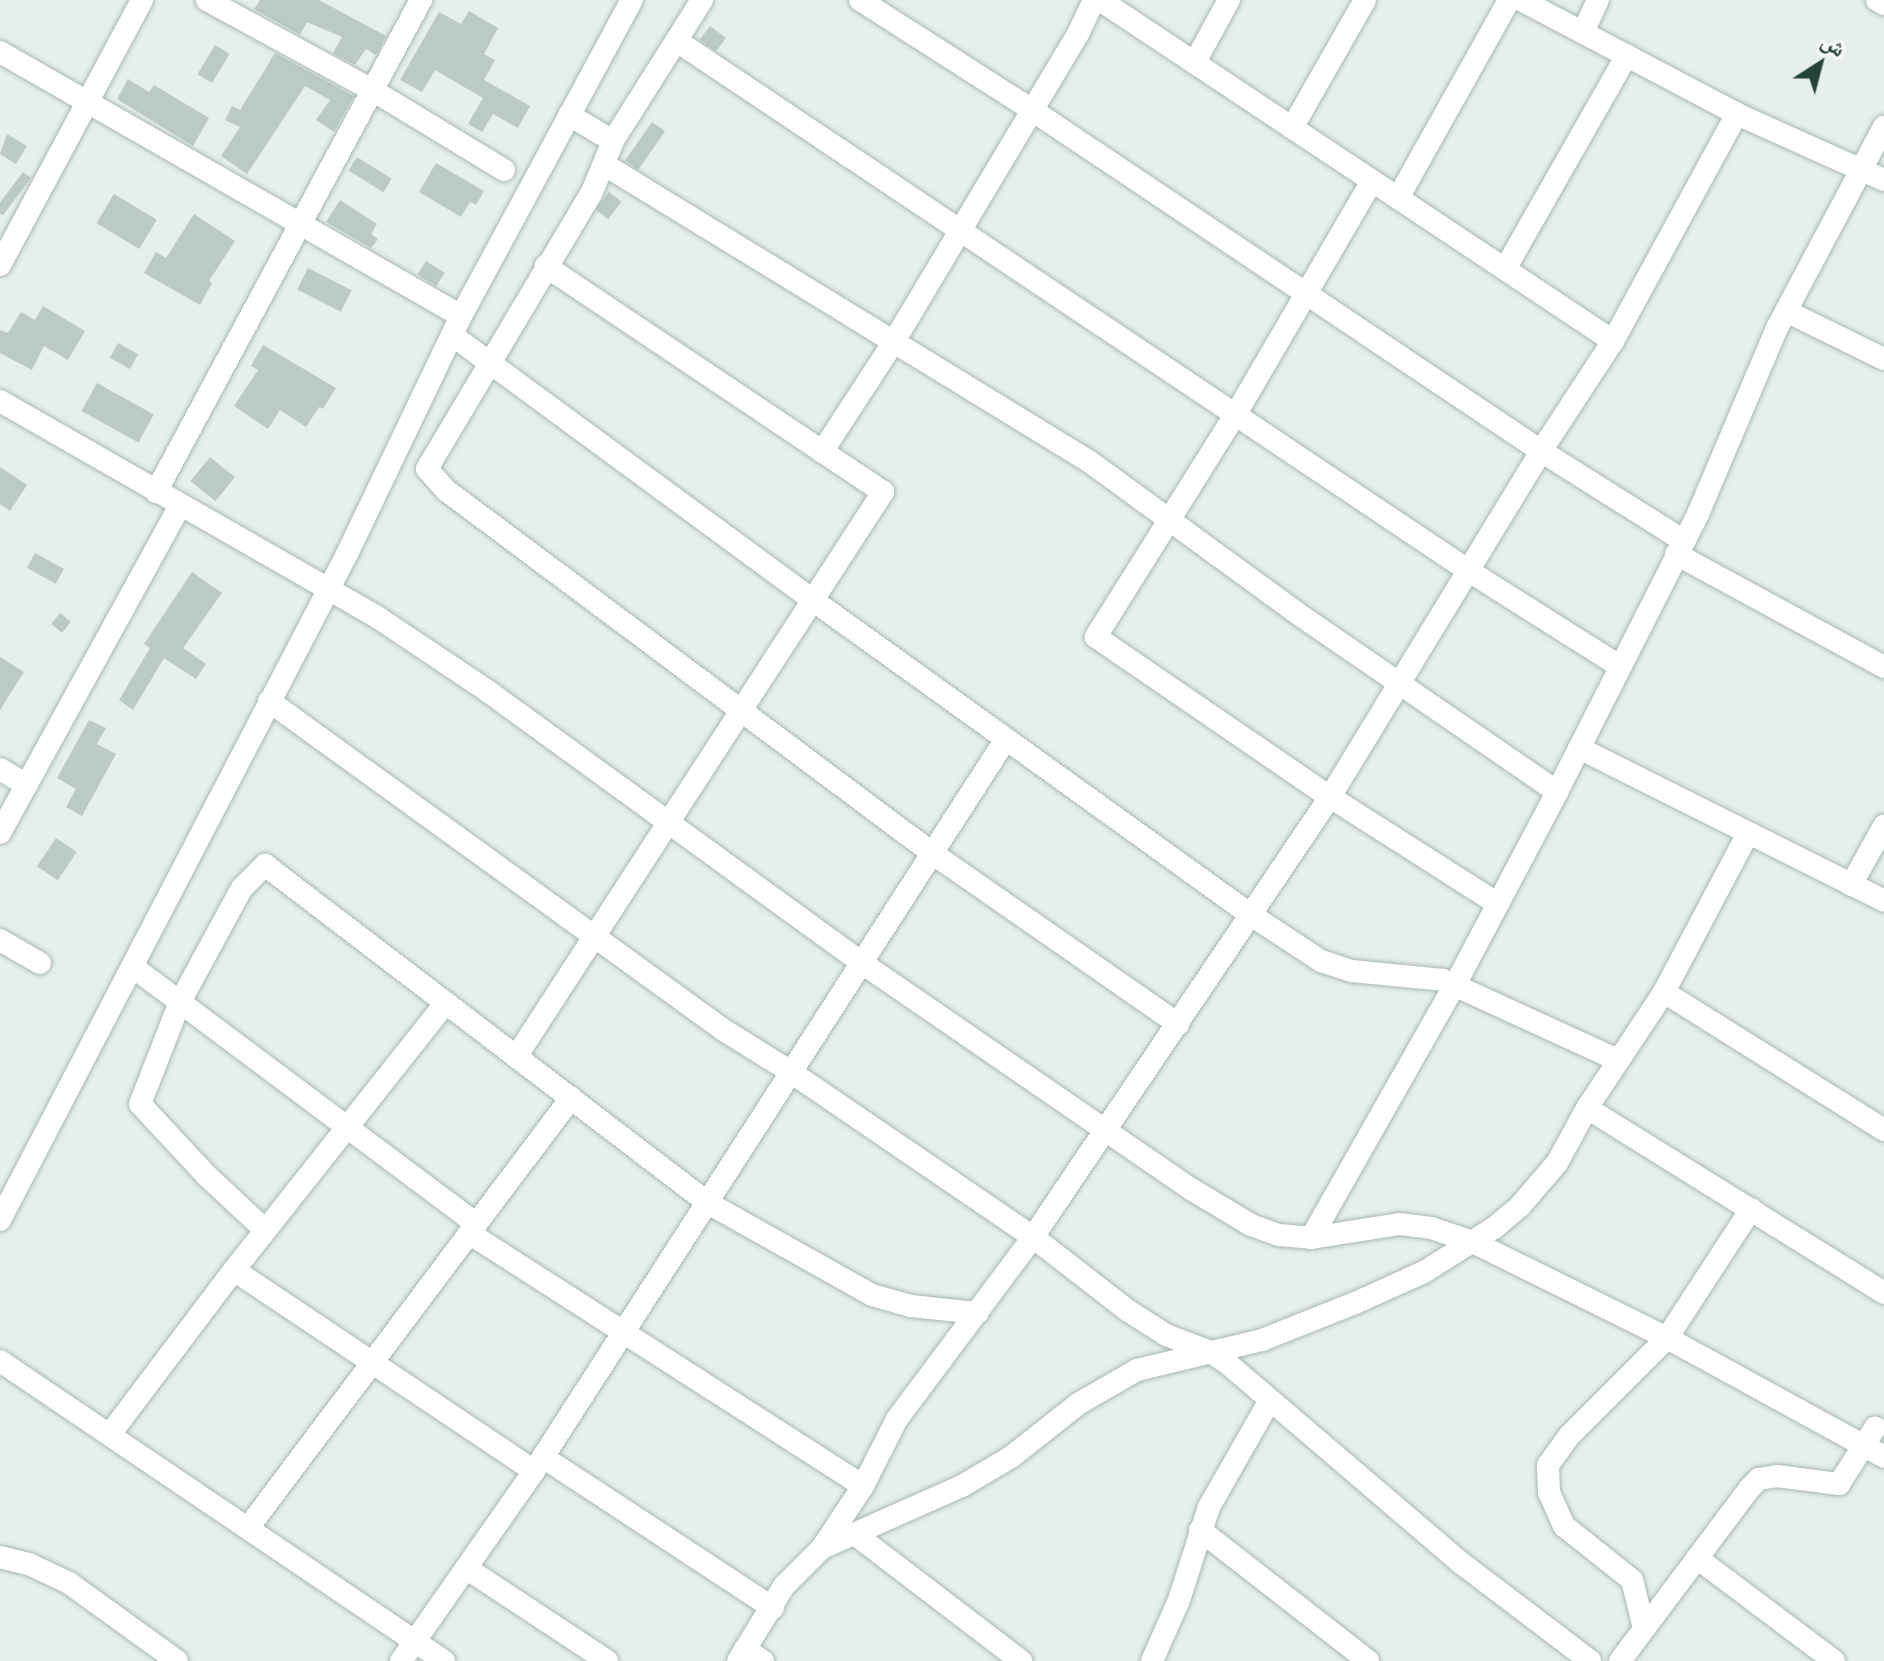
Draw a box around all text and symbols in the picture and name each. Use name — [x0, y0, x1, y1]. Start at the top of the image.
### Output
north arrow — [1780, 24, 1860, 104]
text: ش — [1817, 27, 1851, 62]

